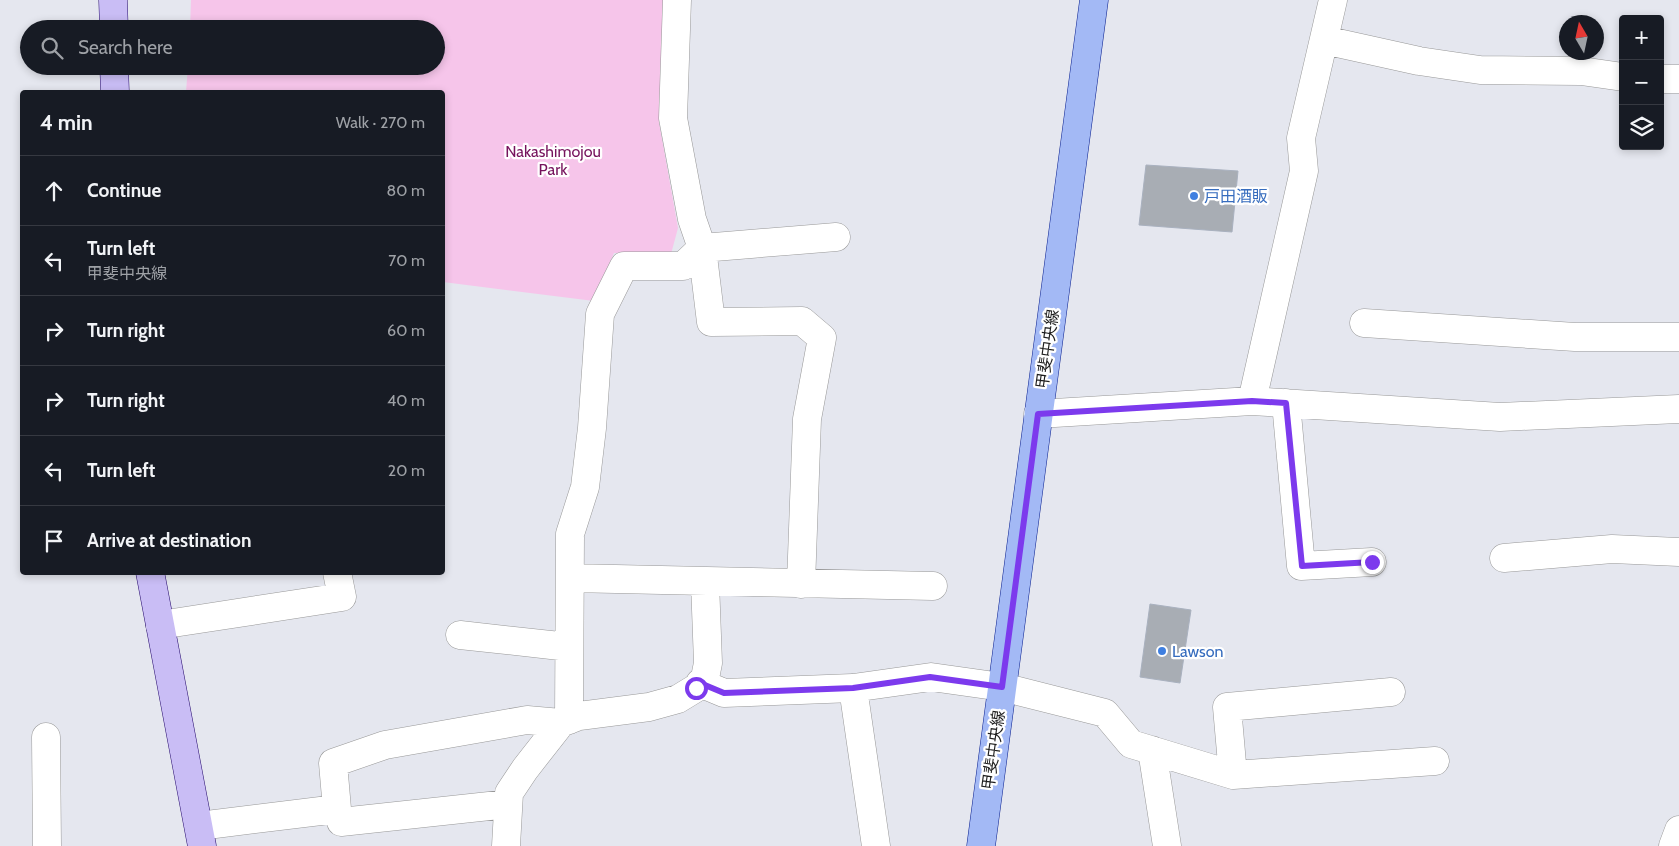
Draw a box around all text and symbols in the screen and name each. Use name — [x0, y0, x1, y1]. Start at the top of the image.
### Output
north arrow — [1559, 15, 1604, 60]
map controls — [1619, 15, 1664, 150]
button: + — [1619, 15, 1664, 60]
search box — [20, 20, 445, 75]
icon: search — [38, 34, 66, 62]
text: Search here — [78, 36, 172, 59]
button: − — [1619, 60, 1664, 105]
button: layers — [1619, 105, 1664, 150]
text: 4 min — [40, 110, 93, 135]
text: Walk · 270 m — [336, 113, 425, 132]
park label: Nakashimojou Park — [505, 142, 601, 179]
icon: ahead — [40, 177, 68, 205]
text: Continue — [87, 179, 161, 202]
text: 80 m — [387, 181, 425, 200]
place label: 戸田酒販 — [1204, 187, 1268, 206]
marker: 戸田酒販 — [1188, 190, 1200, 202]
text: Turn left — [87, 237, 155, 260]
icon: left — [40, 247, 68, 275]
text: 70 m — [388, 251, 425, 270]
text: 甲斐中央線 — [87, 264, 167, 283]
street label: 甲斐中央線 — [1033, 308, 1062, 390]
icon: right — [40, 317, 68, 345]
text: Turn right — [87, 319, 165, 342]
text: 60 m — [387, 321, 425, 340]
icon: right — [40, 387, 68, 415]
text: Turn right — [87, 389, 165, 412]
text: 40 m — [387, 391, 425, 410]
icon: left — [40, 457, 68, 485]
text: Turn left — [87, 459, 155, 482]
text: 20 m — [388, 461, 425, 480]
icon: arrive — [40, 527, 68, 555]
text: Arrive at destination — [87, 529, 251, 552]
route end — [1361, 551, 1384, 574]
place label: Lawson — [1172, 642, 1224, 661]
marker: Lawson — [1156, 645, 1168, 657]
route start — [685, 677, 708, 700]
street label: 甲斐中央線 — [979, 709, 1008, 791]

